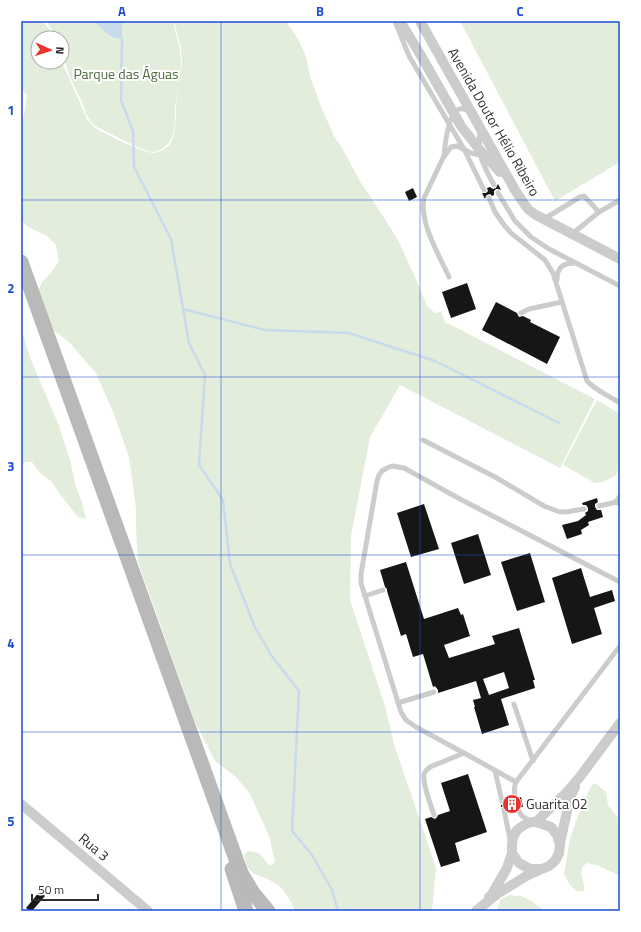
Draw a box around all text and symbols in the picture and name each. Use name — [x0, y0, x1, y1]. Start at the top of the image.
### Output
text: A — [118, 1, 126, 21]
text: B — [316, 1, 324, 21]
text: C — [516, 1, 524, 21]
north arrow — [30, 30, 70, 70]
street label: Avenida Doutor Hélio Ribeiro — [443, 44, 546, 200]
text: N — [52, 46, 68, 55]
park label: Parque das Águas — [73, 63, 179, 84]
text: 1 — [7, 100, 15, 120]
text: 2 — [7, 278, 15, 298]
text: 3 — [7, 456, 15, 476]
text: 4 — [7, 633, 15, 653]
building icon: Guarita 02 — [501, 793, 523, 815]
place label: Guarita 02 — [526, 793, 588, 814]
text: 5 — [7, 811, 15, 831]
street label: Rua 3 — [75, 828, 114, 866]
scale bar — [32, 876, 98, 902]
text: 50 m — [38, 880, 64, 899]

